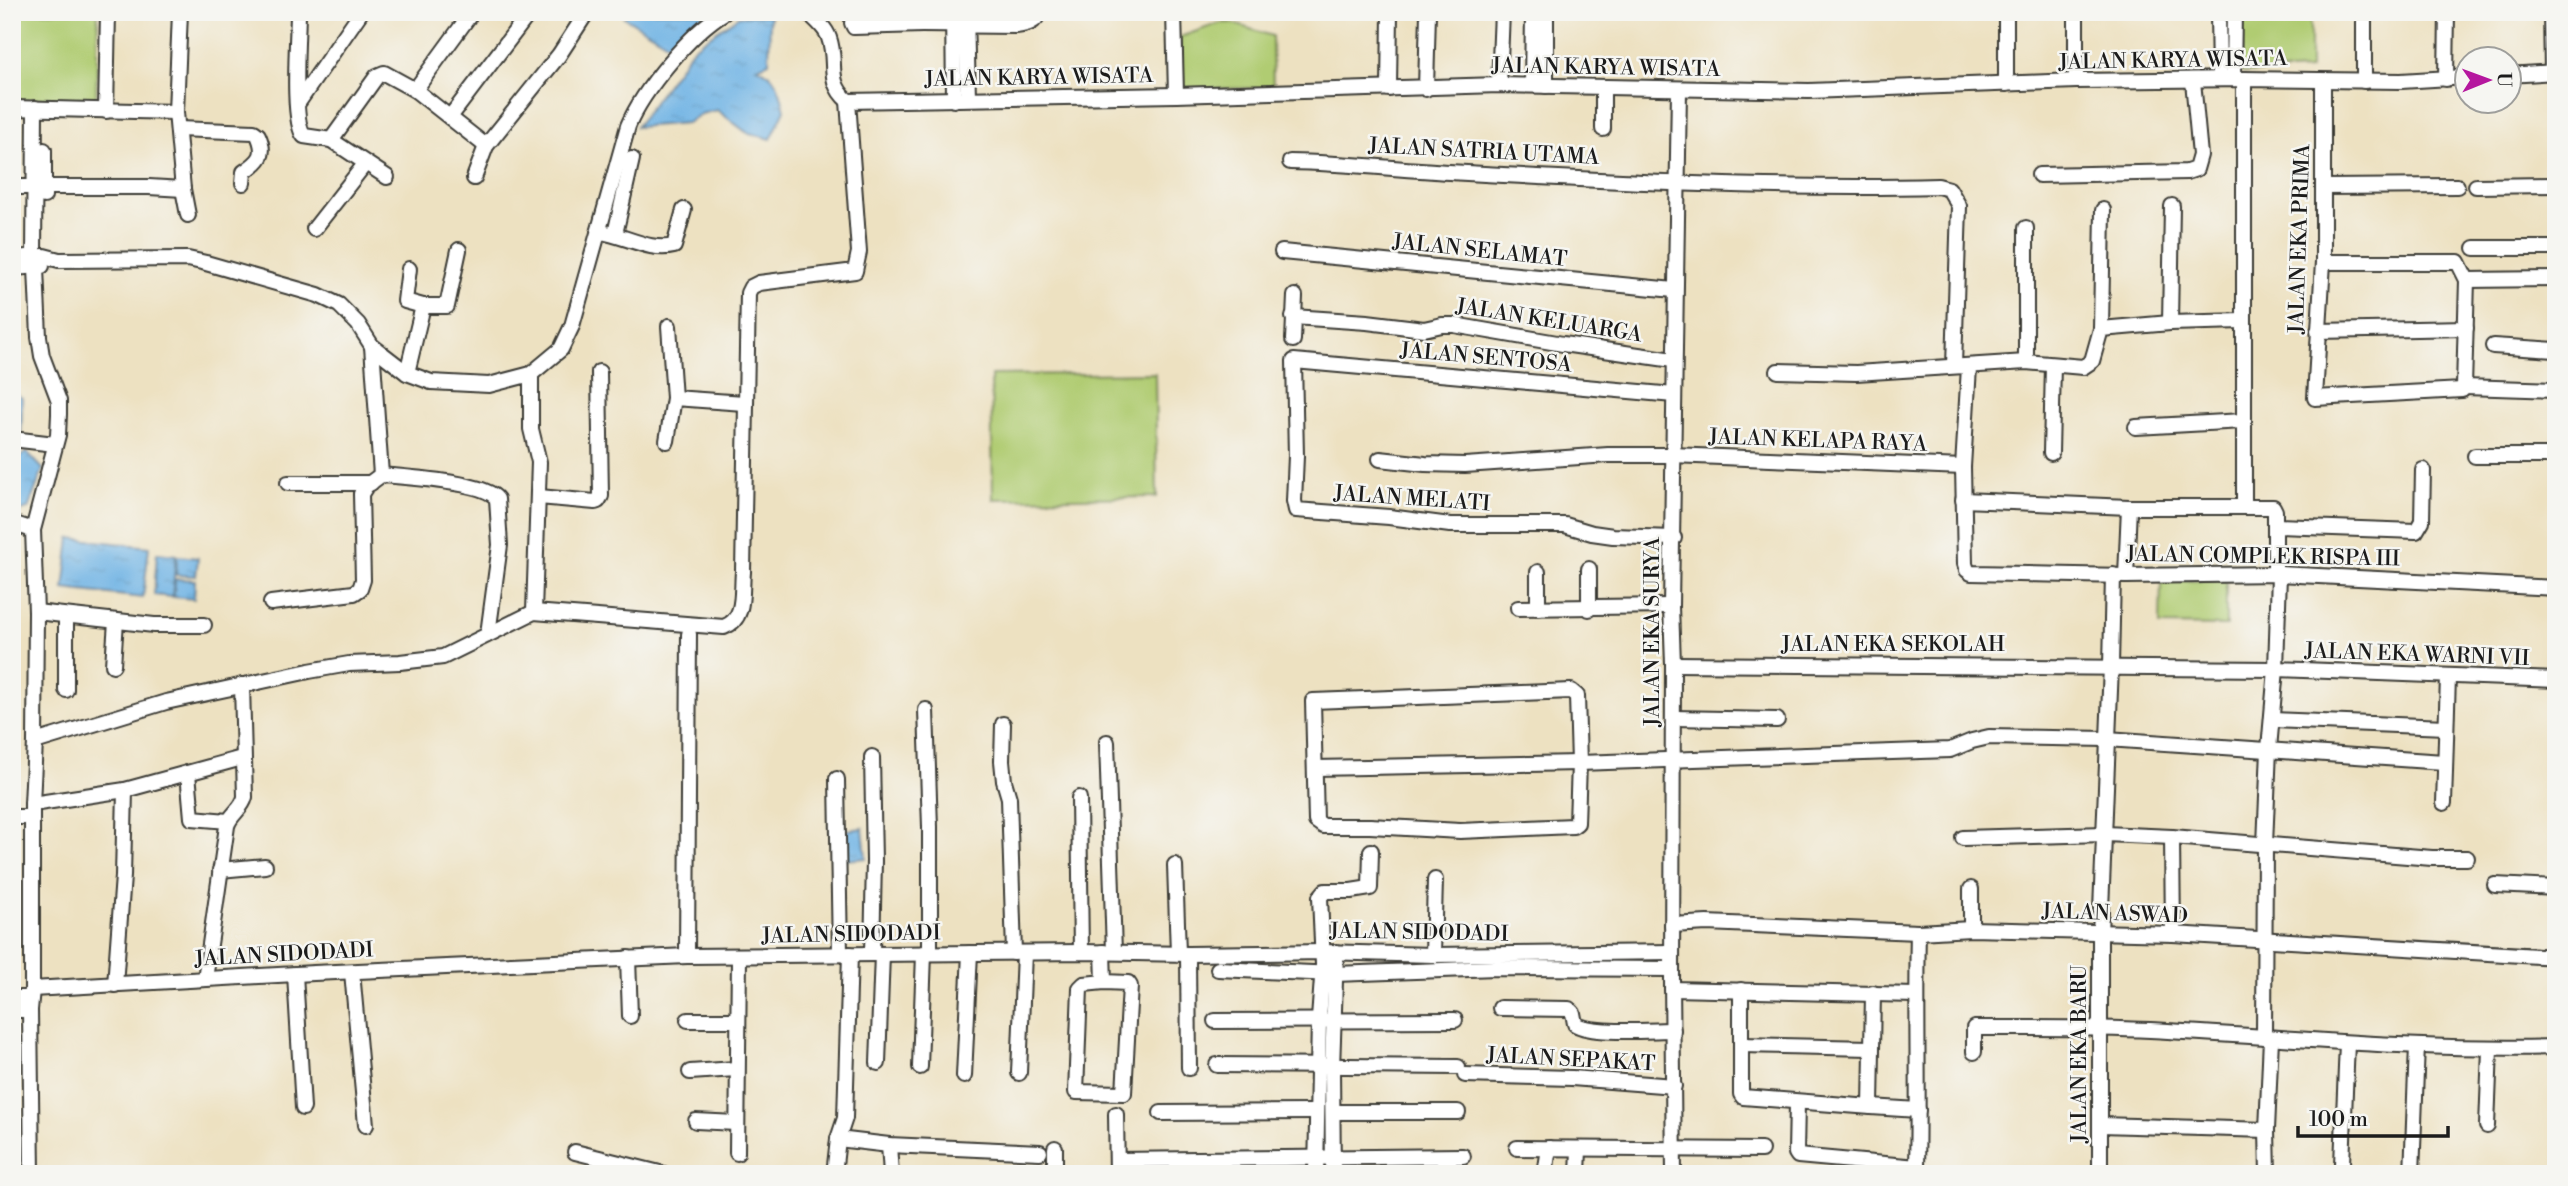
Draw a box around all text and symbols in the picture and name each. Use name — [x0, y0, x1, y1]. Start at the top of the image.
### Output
street label: JALAN KARYA WISATA — [2057, 46, 2288, 76]
north arrow — [2452, 46, 2522, 116]
street label: JALAN KARYA WISATA — [1490, 53, 1721, 83]
street label: JALAN KARYA WISATA — [923, 63, 1154, 93]
text: U — [2492, 72, 2516, 88]
street label: JALAN SATRIA UTAMA — [1367, 133, 1601, 171]
street label: JALAN EKA PRIMA — [2284, 143, 2316, 335]
street label: JALAN SELAMAT — [1390, 229, 1569, 273]
street label: JALAN KELUARGA — [1453, 293, 1644, 349]
street label: JALAN SENTOSA — [1398, 337, 1573, 378]
street label: JALAN KELAPA RAYA — [1707, 424, 1928, 458]
street label: JALAN MELATI — [1332, 480, 1491, 517]
street label: JALAN EKA SURYA — [1640, 537, 1666, 728]
street label: JALAN COMPLEK RISPA III — [2125, 542, 2400, 572]
street label: JALAN EKA SEKOLAH — [1780, 632, 2005, 658]
street label: JALAN EKA WARNI VII — [2303, 638, 2530, 672]
street label: JALAN ASWAD — [2040, 898, 2188, 930]
street label: JALAN SIDODADI — [1328, 918, 1509, 948]
street label: JALAN SIDODADI — [760, 920, 941, 950]
street label: JALAN SIDODADI — [193, 937, 374, 973]
street label: JALAN EKA BARU — [2067, 964, 2093, 1144]
street label: JALAN SEPAKAT — [1485, 1043, 1656, 1077]
scale bar — [2298, 1095, 2449, 1139]
text: 100 m — [2309, 1107, 2368, 1133]

